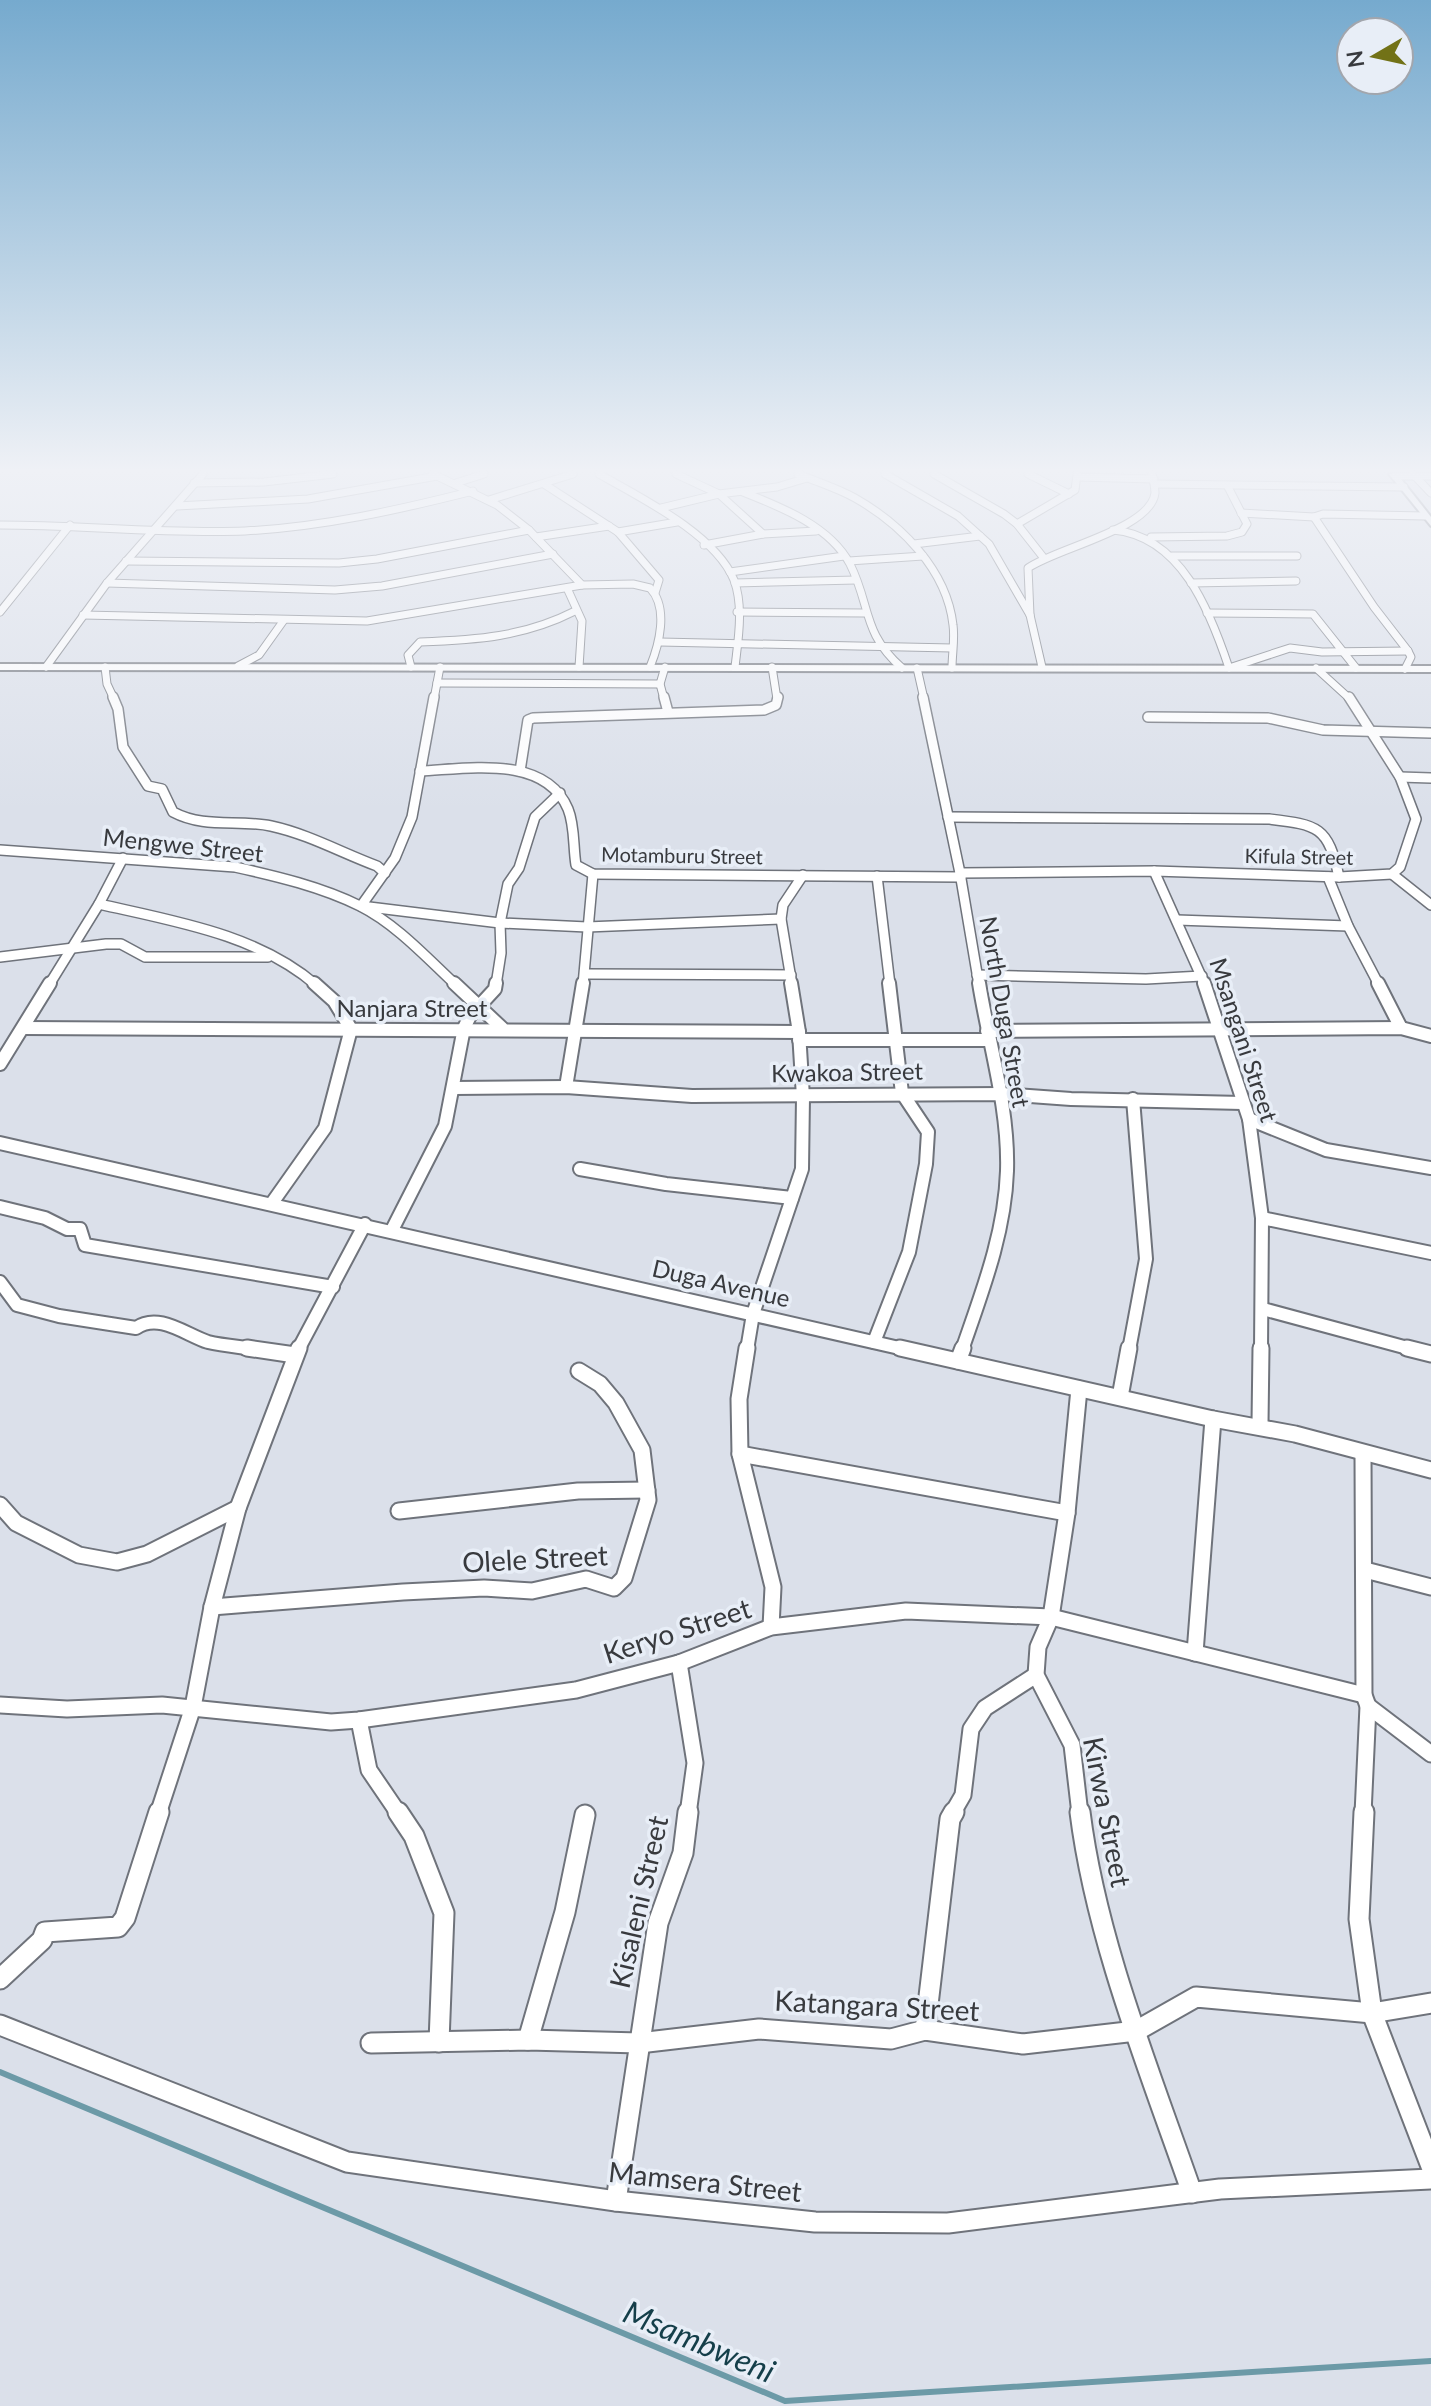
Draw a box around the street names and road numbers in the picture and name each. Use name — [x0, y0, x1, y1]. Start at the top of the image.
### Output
street label: Mengwe Street — [102, 822, 265, 867]
street label: Motamburu Street — [601, 842, 763, 868]
street label: Kifula Street — [1244, 843, 1354, 869]
street label: North Duga Street — [974, 914, 1037, 1110]
street label: Msangani Street — [1204, 954, 1285, 1125]
street label: Nanjara Street — [337, 993, 488, 1022]
street label: Kwakoa Street — [771, 1056, 924, 1087]
street label: Duga Avenue — [650, 1253, 793, 1312]
street label: Olele Street — [461, 1537, 609, 1579]
street label: Keryo Street — [599, 1590, 755, 1670]
street label: Kirwa Street — [1077, 1734, 1139, 1890]
street label: Kisaleni Street — [602, 1812, 674, 1991]
street label: Katangara Street — [774, 1983, 980, 2027]
street label: Mamsera Street — [607, 2154, 803, 2208]

